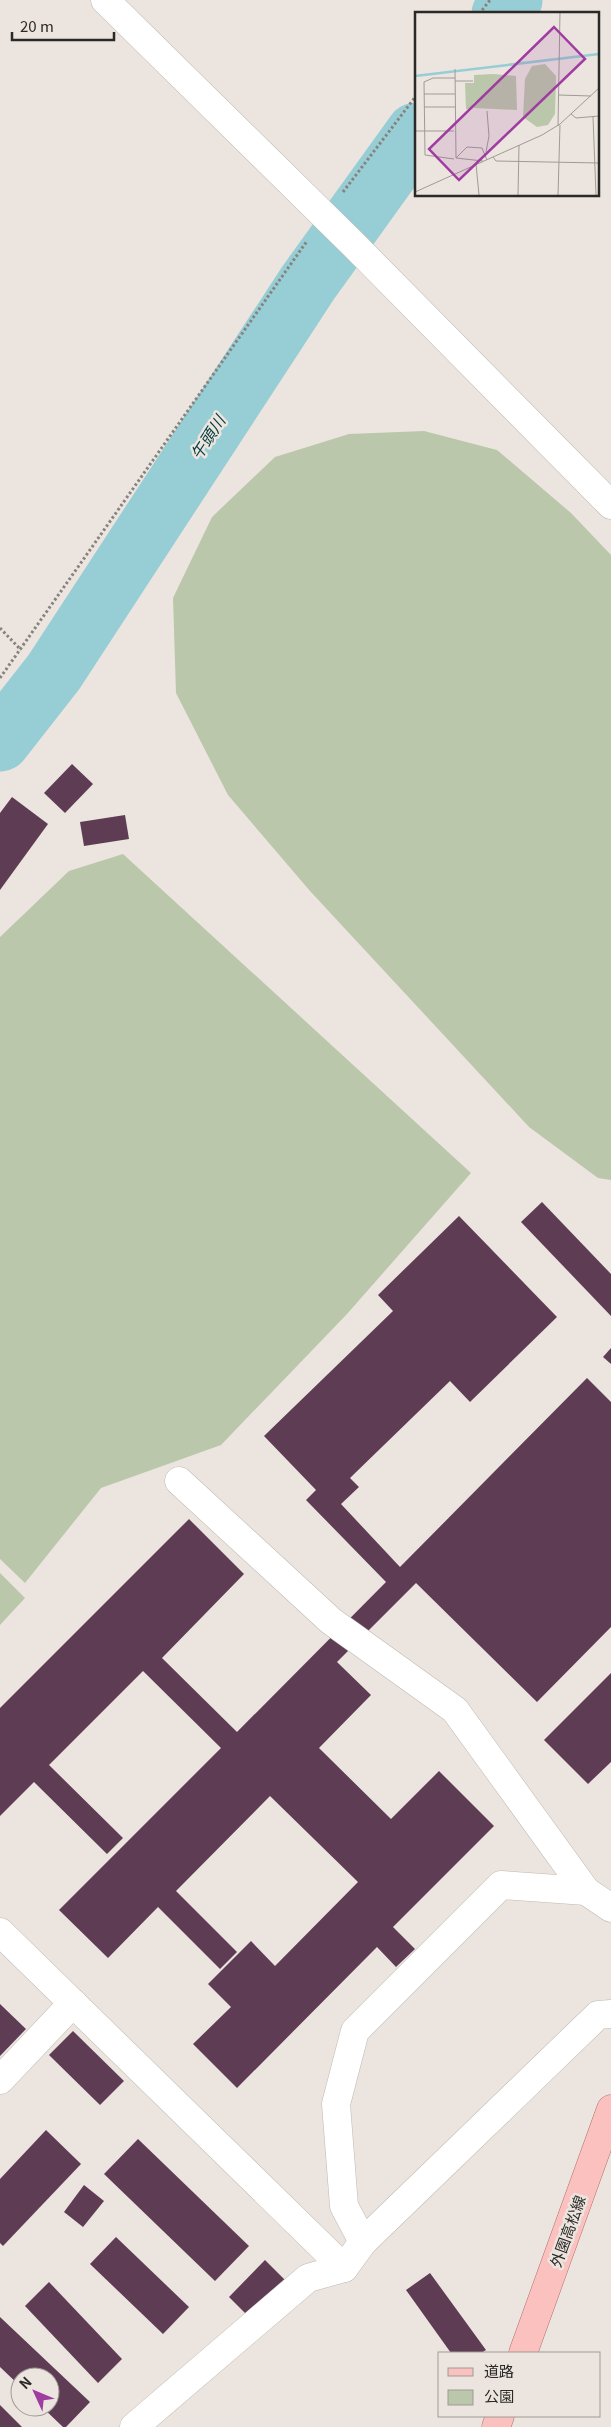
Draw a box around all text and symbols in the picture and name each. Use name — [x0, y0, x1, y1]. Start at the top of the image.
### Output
scale bar — [12, 10, 115, 42]
inset map — [415, 12, 598, 196]
text: 20 m — [20, 15, 54, 36]
water label: 午頭川 — [184, 409, 231, 464]
street label: 外園高松線 — [544, 2192, 590, 2270]
legend — [438, 2352, 601, 2417]
text: 道路 — [484, 2360, 514, 2381]
north arrow — [10, 2367, 60, 2417]
text: N — [14, 2372, 36, 2393]
text: 公園 — [484, 2385, 514, 2406]

